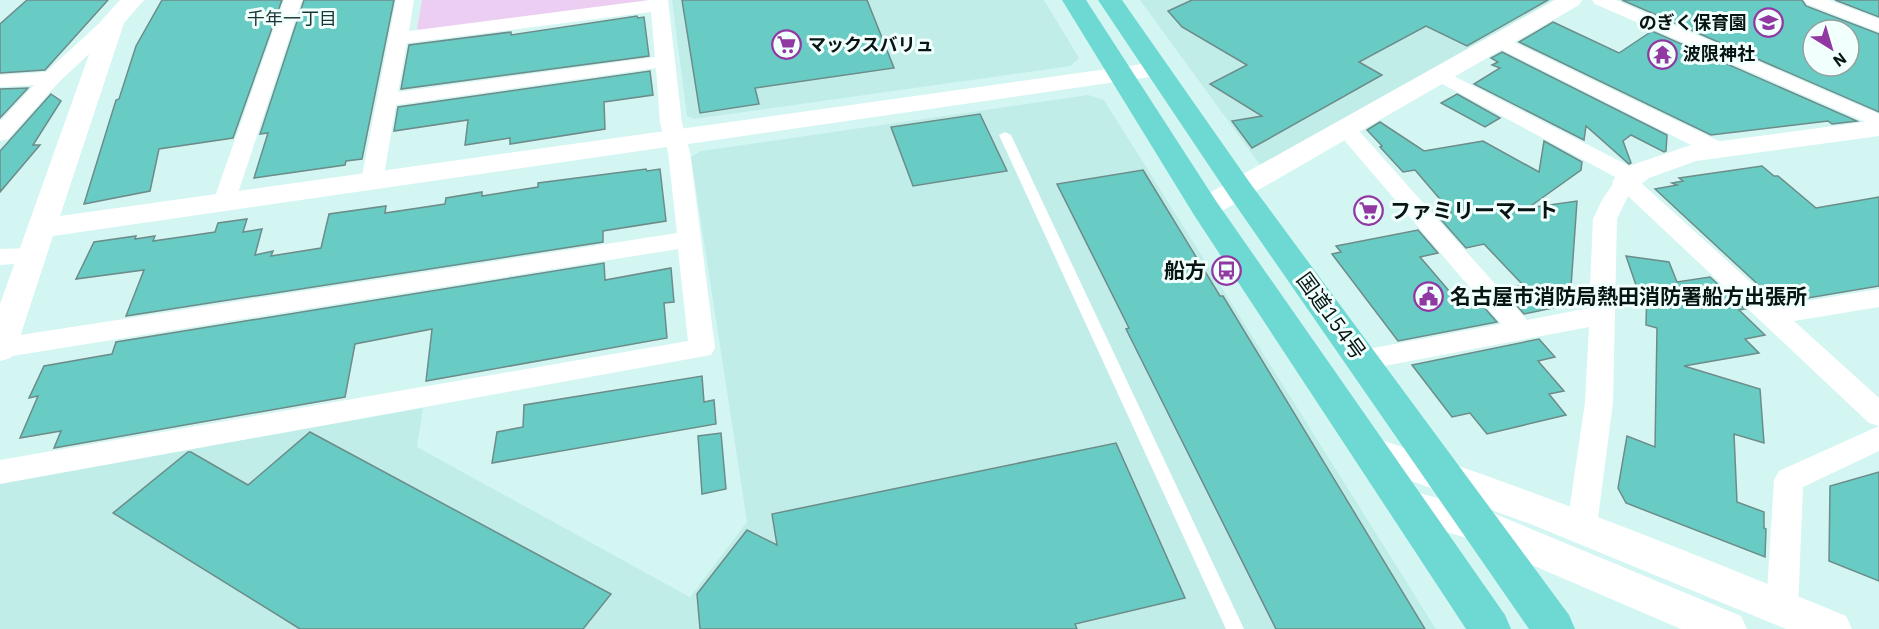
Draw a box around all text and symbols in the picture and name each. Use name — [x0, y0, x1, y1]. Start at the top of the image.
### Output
district label: 千年一丁目 — [247, 7, 337, 30]
school or university icon: のぎく保育園 — [1752, 7, 1784, 39]
place label: のぎく保育園 — [1639, 11, 1747, 34]
north arrow — [1801, 18, 1861, 78]
supermarket icon: マックスバリュ — [771, 29, 803, 61]
place label: マックスバリュ — [808, 33, 933, 56]
temple icon: 波限神社 — [1646, 38, 1678, 70]
place label: 波限神社 — [1683, 42, 1755, 65]
text: N — [1829, 49, 1851, 71]
supermarket icon: ファミリーマート — [1353, 195, 1385, 227]
place label: ファミリーマート — [1390, 196, 1558, 224]
bus stop icon: 船方 — [1211, 255, 1243, 287]
place label: 船方 — [1164, 256, 1206, 284]
street label: 国道154号 — [1291, 266, 1373, 364]
public building icon: 名古屋市消防局熱田消防署船方出張所 — [1413, 281, 1445, 313]
place label: 名古屋市消防局熱田消防署船方出張所 — [1450, 282, 1807, 310]

